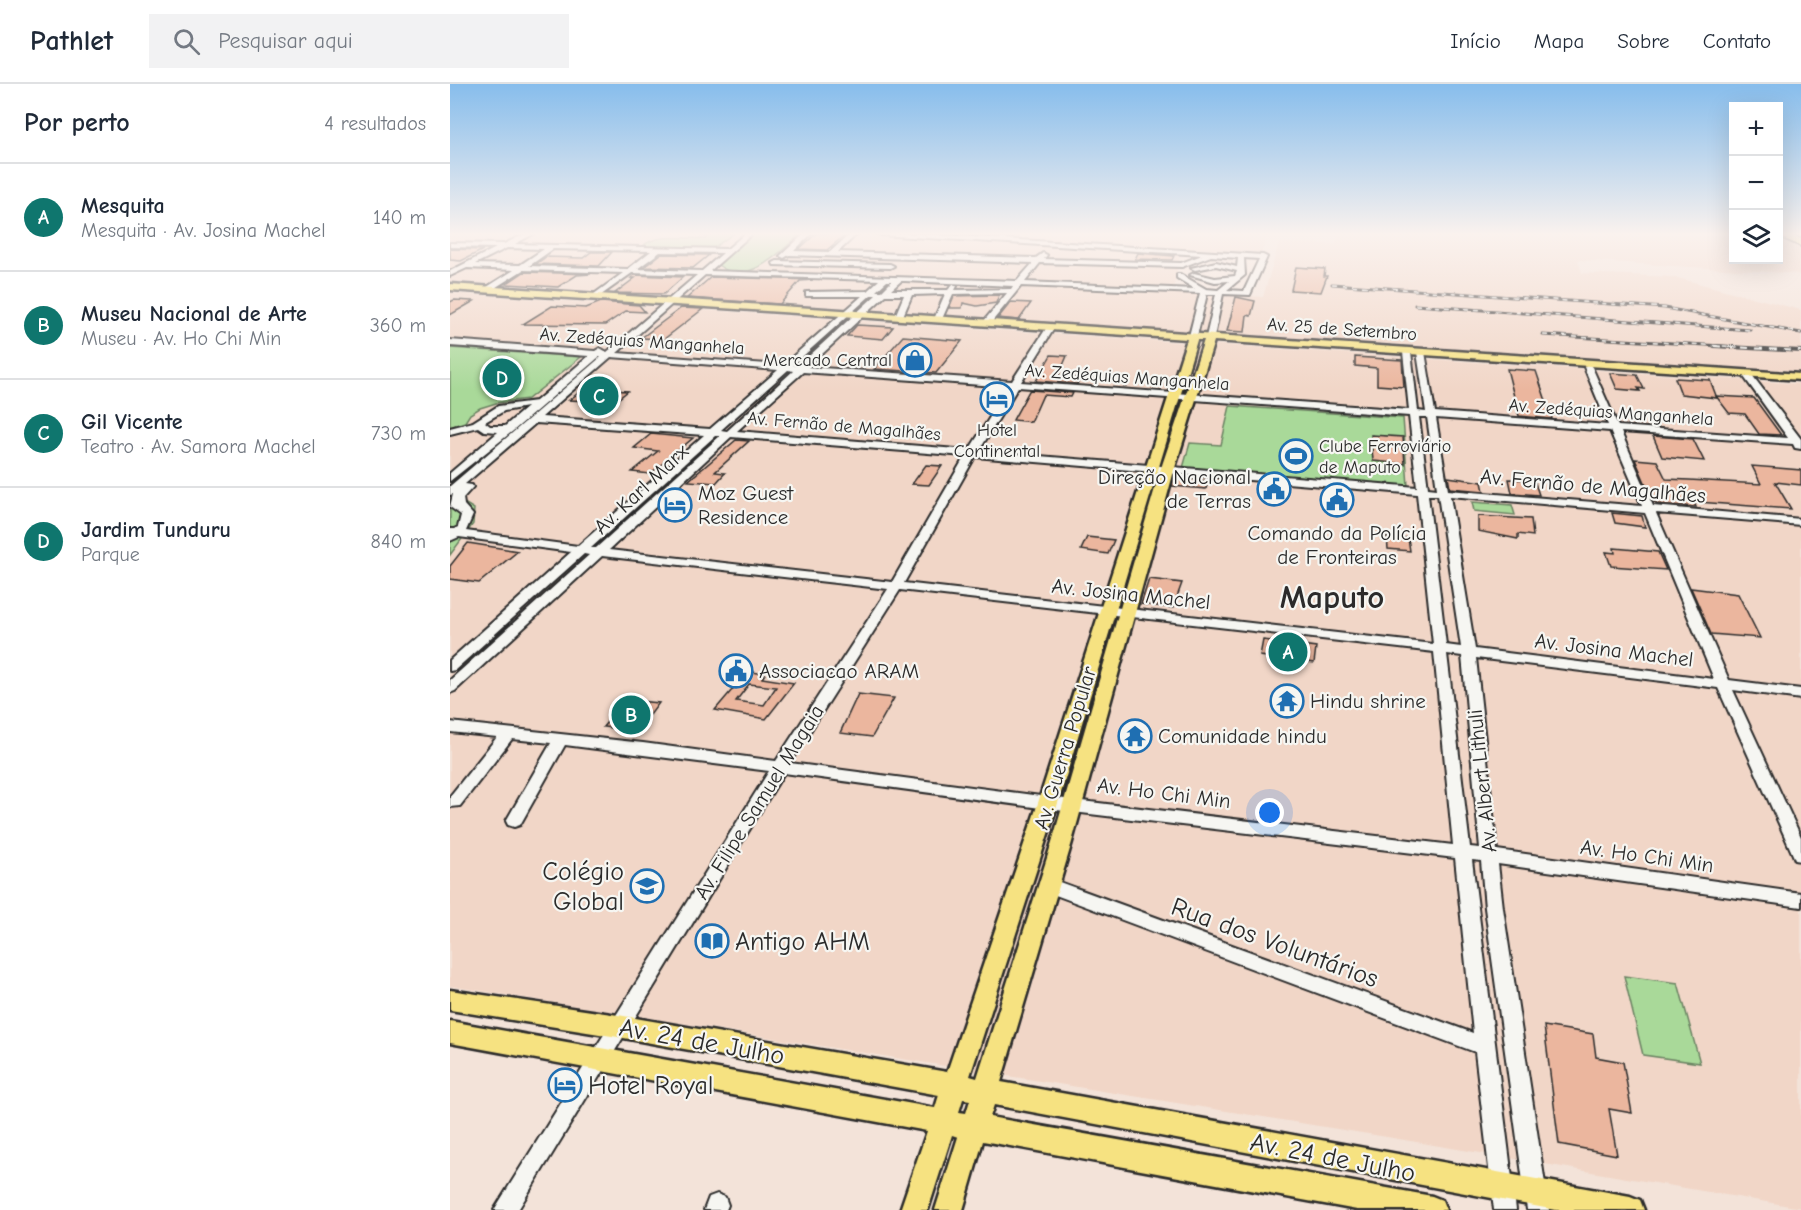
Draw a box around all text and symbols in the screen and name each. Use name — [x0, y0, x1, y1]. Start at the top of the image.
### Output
search box — [149, 14, 569, 68]
text: Pathlet — [30, 25, 113, 57]
icon: search — [170, 25, 203, 58]
text: Pesquisar aqui — [218, 28, 353, 54]
text: Início — [1450, 29, 1501, 53]
text: Mapa — [1534, 29, 1584, 53]
text: Sobre — [1617, 29, 1670, 53]
text: Contato — [1703, 29, 1771, 53]
map controls — [1729, 102, 1783, 264]
button: + — [1729, 102, 1783, 156]
text: Por perto — [24, 108, 130, 138]
text: 4 resultados — [324, 112, 426, 135]
button: − — [1729, 156, 1783, 210]
text: Mesquita — [81, 193, 165, 219]
text: A — [38, 206, 49, 229]
text: 140 m — [373, 206, 426, 229]
button: layers — [1729, 210, 1783, 264]
text: Mesquita · Av. Josina Machel — [81, 219, 326, 242]
text: Museu Nacional de Arte — [81, 301, 307, 327]
text: B — [37, 314, 50, 337]
text: 360 m — [370, 314, 426, 337]
street label: Av. 25 de Setembro — [1266, 314, 1418, 345]
street label: Av. Zedéquias Manganhela — [539, 324, 745, 359]
text: Museu · Av. Ho Chi Min — [81, 327, 281, 350]
shop icon: Mercado Central — [897, 342, 933, 378]
place label: Mercado Central — [763, 350, 892, 371]
pin: D — [482, 356, 522, 400]
street label: Av. Zedéquias Manganhela — [1024, 360, 1230, 395]
pin: C — [580, 374, 618, 418]
hotel icon: Hotel Continental — [979, 381, 1015, 417]
street label: Av. Zedéquias Manganhela — [1508, 395, 1714, 430]
street label: Av. Fernão de Magalhães — [746, 408, 942, 445]
text: Gil Vicente — [81, 409, 183, 435]
place label: Hotel Continental — [954, 420, 1040, 462]
text: C — [37, 422, 50, 445]
text: 730 m — [371, 422, 426, 445]
text: Teatro · Av. Samora Machel — [81, 435, 316, 458]
place label: Clube Ferroviário de Maputo — [1319, 436, 1451, 478]
sports icon: Clube Ferroviário de Maputo — [1278, 438, 1314, 474]
street label: Av. Karl Marx — [589, 439, 693, 539]
street label: Av. Fernão de Magalhães — [1479, 464, 1707, 508]
place label: Direção Nacional de Terras — [1098, 465, 1251, 513]
public building icon: Direção Nacional de Terras — [1256, 471, 1292, 507]
place label: Moz Guest Residence — [698, 481, 794, 529]
public building icon: Comando da Polícia de Fronteiras — [1319, 482, 1355, 518]
hotel icon: Moz Guest Residence — [657, 487, 693, 523]
text: Jardim Tunduru — [81, 517, 231, 543]
place label: Comando da Polícia de Fronteiras — [1247, 521, 1427, 569]
text: D — [37, 530, 50, 553]
text: 840 m — [371, 530, 426, 553]
text: Parque — [81, 543, 140, 566]
street label: Av. Josina Machel — [1050, 574, 1212, 614]
district label: Maputo — [1280, 578, 1384, 616]
street label: Av. Josina Machel — [1533, 628, 1695, 672]
pin: A — [1268, 630, 1308, 674]
public building icon: Associacao ARAM — [718, 653, 754, 689]
place label: Associacao ARAM — [759, 659, 919, 683]
street label: Av. Guerra Popular — [1029, 663, 1101, 832]
temple icon: Hindu shrine — [1269, 683, 1305, 719]
place label: Hindu shrine — [1310, 689, 1426, 713]
pin: B — [612, 692, 651, 738]
street label: Av. Filipe Samuel Magaia — [689, 700, 829, 904]
street label: Av. Albert Lithuli — [1463, 708, 1501, 854]
temple icon: Comunidade hindu — [1117, 718, 1153, 754]
place label: Comunidade hindu — [1158, 724, 1327, 748]
street label: Av. Ho Chi Min — [1096, 773, 1232, 813]
your location — [1255, 798, 1284, 827]
street label: Av. Ho Chi Min — [1579, 835, 1715, 877]
place label: Colégio Global — [542, 857, 624, 917]
school or university icon: Colégio Global — [629, 868, 665, 904]
street label: Rua dos Voluntários — [1167, 892, 1382, 994]
library icon: Antigo AHM — [694, 923, 730, 959]
place label: Antigo AHM — [735, 927, 870, 957]
street label: Av. 24 de Julho — [617, 1013, 787, 1071]
hotel icon: Hotel Royal — [547, 1067, 583, 1103]
place label: Hotel Royal — [588, 1071, 714, 1101]
street label: Av. 24 de Julho — [1248, 1127, 1418, 1189]

